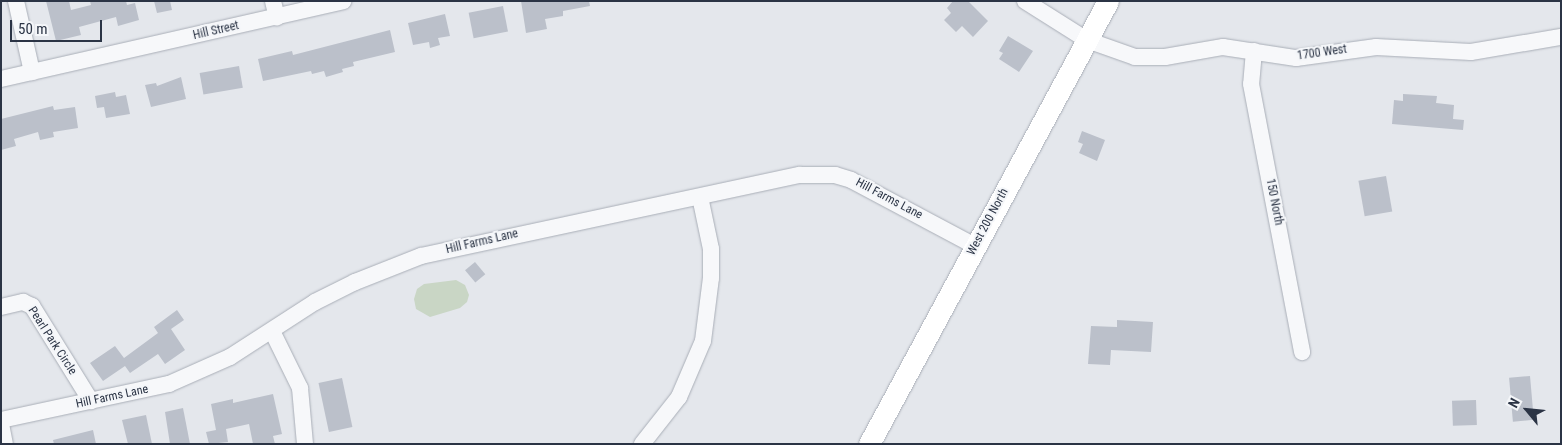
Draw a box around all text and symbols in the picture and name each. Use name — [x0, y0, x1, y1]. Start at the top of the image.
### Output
scale bar — [12, 10, 105, 42]
street label: Hill Street — [192, 19, 240, 43]
text: 50 m — [18, 20, 48, 38]
street label: 1700 West — [1296, 42, 1348, 64]
street label: Hill Farms Lane — [853, 175, 925, 223]
street label: 150 North — [1262, 177, 1286, 227]
street label: West 200 North — [964, 186, 1012, 258]
street label: Hill Farms Lane — [445, 227, 519, 257]
street label: Pearl Park Circle — [25, 304, 79, 378]
street label: Hill Farms Lane — [75, 382, 149, 412]
north arrow — [1502, 385, 1552, 435]
text: N — [1505, 395, 1523, 411]

